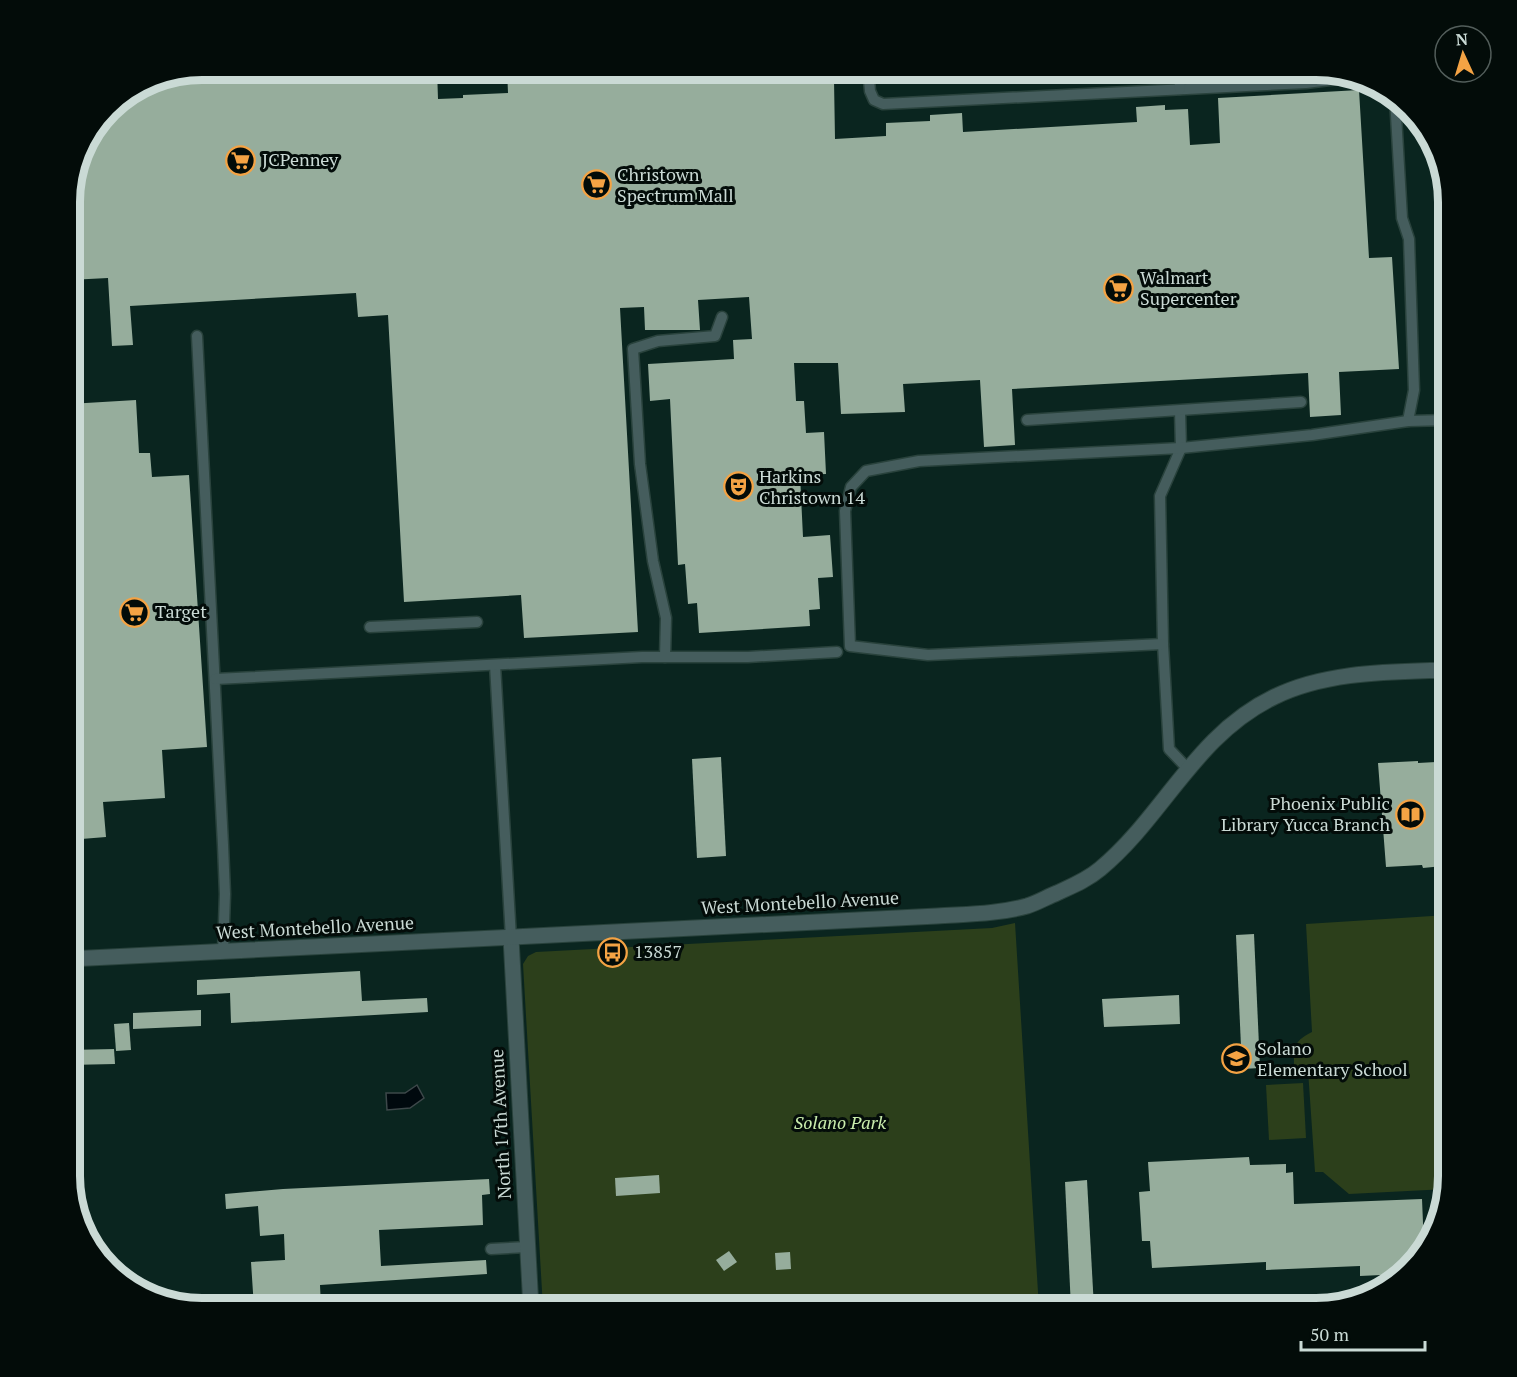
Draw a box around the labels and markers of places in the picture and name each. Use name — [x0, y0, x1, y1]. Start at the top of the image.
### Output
supermarket icon: JCPenney — [225, 144, 257, 176]
place label: JCPenney — [262, 147, 339, 171]
place label: Christown Spectrum Mall — [617, 162, 734, 207]
supermarket icon: Christown Spectrum Mall — [580, 169, 612, 201]
place label: Walmart Supercenter — [1140, 265, 1237, 310]
supermarket icon: Walmart Supercenter — [1103, 272, 1135, 304]
place label: Harkins Christown 14 — [759, 464, 865, 509]
theatre icon: Harkins Christown 14 — [722, 471, 754, 503]
supermarket icon: Target — [118, 596, 150, 628]
place label: Target — [155, 599, 207, 623]
place label: Phoenix Public Library Yucca Branch — [1221, 791, 1390, 836]
library icon: Phoenix Public Library Yucca Branch — [1395, 798, 1427, 830]
bus stop icon: 13857 — [597, 936, 629, 968]
place label: 13857 — [634, 939, 682, 963]
place label: Solano Elementary School — [1257, 1036, 1408, 1081]
school or university icon: Solano Elementary School — [1220, 1043, 1252, 1075]

